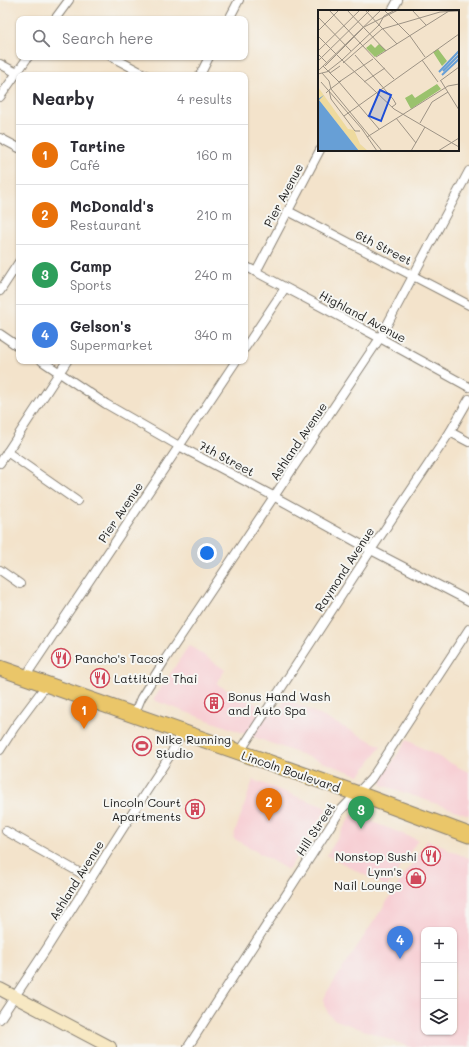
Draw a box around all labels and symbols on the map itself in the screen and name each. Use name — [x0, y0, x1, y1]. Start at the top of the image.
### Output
inset map — [318, 10, 459, 151]
street label: Pier Avenue — [260, 160, 306, 230]
street label: 6th Street — [353, 226, 415, 268]
street label: Highland Avenue — [317, 286, 409, 346]
street label: Ashland Avenue — [266, 399, 330, 483]
street label: 7th Street — [196, 437, 258, 479]
street label: Pier Avenue — [94, 479, 146, 545]
street label: Raymond Avenue — [311, 524, 377, 614]
your location — [197, 543, 217, 563]
restaurant icon: Pancho's Tacos — [50, 647, 72, 669]
place label: Pancho's Tacos — [75, 650, 164, 666]
restaurant icon: Lattitude Thai — [89, 667, 111, 689]
place label: Lattitude Thai — [114, 670, 197, 686]
place label: Bonus Hand Wash and Auto Spa — [228, 688, 330, 718]
building icon: Bonus Hand Wash and Auto Spa — [203, 692, 225, 714]
pin: 1 — [71, 696, 97, 729]
place label: Nike Running Studio — [156, 731, 231, 761]
sports icon: Nike Running Studio — [131, 735, 153, 757]
street label: Lincoln Boulevard — [240, 747, 343, 796]
pin: 2 — [256, 788, 282, 821]
place label: Lincoln Court Apartments — [103, 794, 181, 824]
pin: 3 — [348, 796, 374, 829]
building icon: Lincoln Court Apartments — [184, 798, 206, 820]
street label: Hill Street — [292, 799, 338, 859]
street label: Ashland Avenue — [45, 837, 107, 923]
restaurant icon: Nonstop Sushi — [420, 845, 442, 867]
place label: Nonstop Sushi — [335, 848, 417, 864]
place label: Lynn's Nail Lounge — [334, 863, 402, 893]
shop icon: Lynn's Nail Lounge — [405, 867, 427, 889]
pin: 4 — [387, 926, 413, 959]

